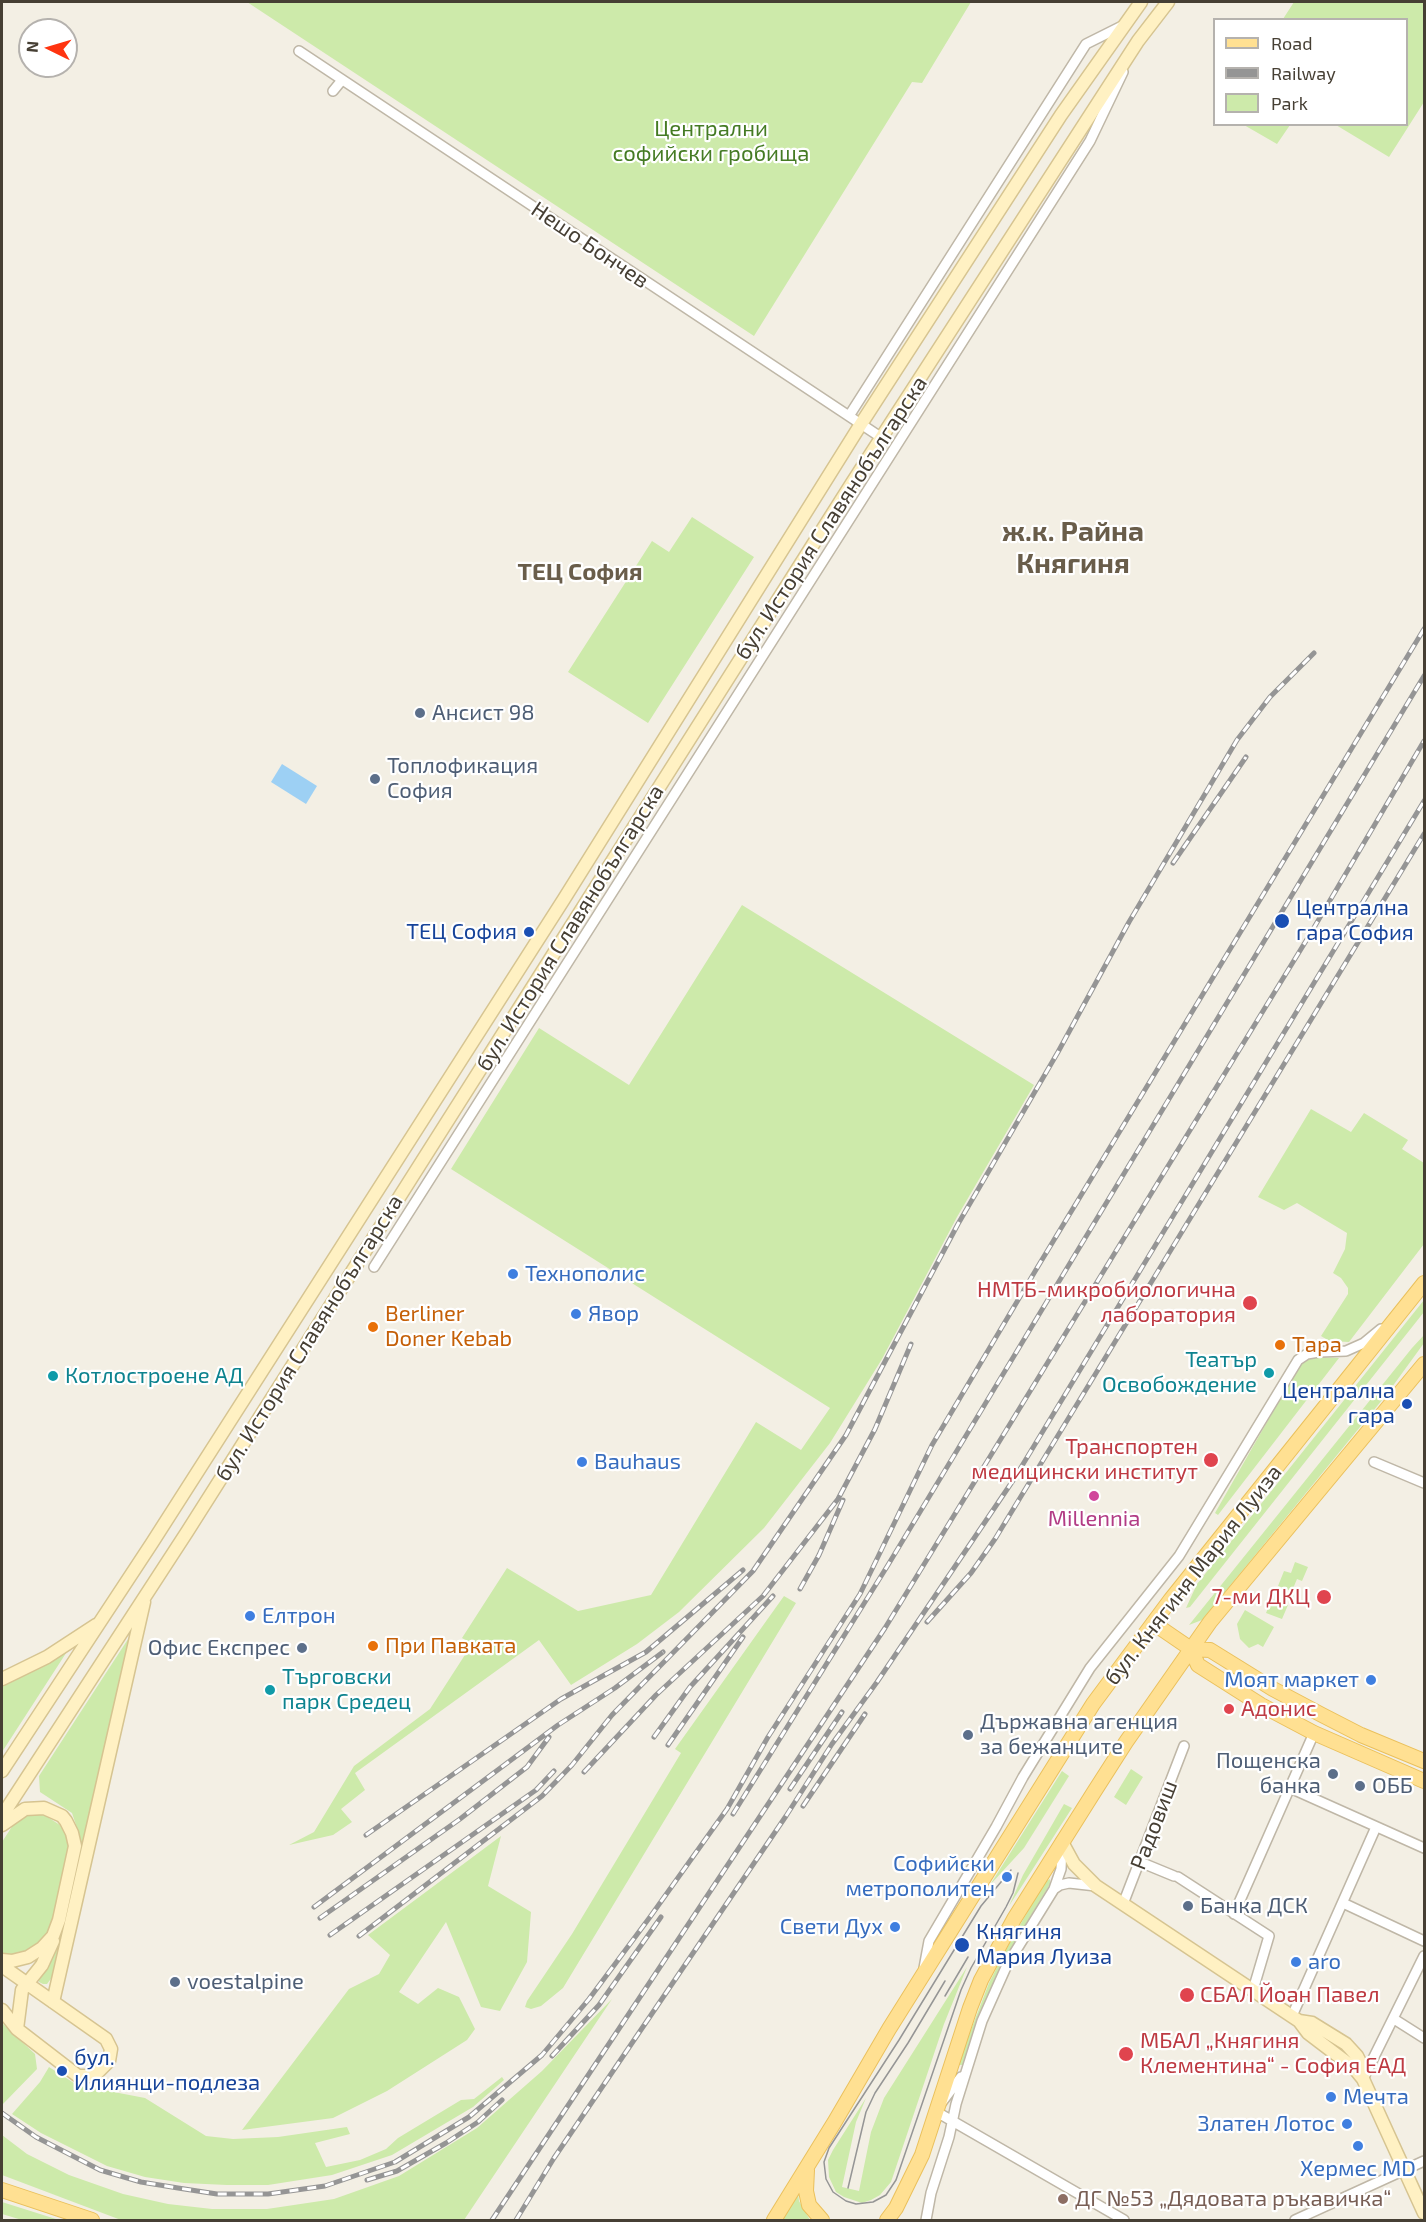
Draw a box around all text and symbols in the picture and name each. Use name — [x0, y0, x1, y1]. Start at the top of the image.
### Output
north arrow — [18, 18, 78, 78]
legend — [1213, 18, 1408, 126]
text: Road — [1271, 32, 1312, 54]
text: N — [22, 40, 42, 53]
text: Railway — [1271, 62, 1336, 84]
text: Park — [1271, 92, 1308, 114]
park label: Централни софийски гробища — [613, 116, 809, 168]
street label: Нешо Бончев — [526, 196, 654, 294]
street label: бул. История Славянобългарска — [729, 371, 933, 665]
district label: ж.к. Райна Княгиня — [1002, 515, 1144, 581]
district label: ТЕЦ София — [517, 558, 643, 586]
place label: Ансист 98 — [432, 700, 535, 726]
marker: Ансист 98 — [413, 706, 427, 720]
place label: Топлофикация София — [387, 753, 538, 804]
marker: Топлофикация София — [368, 772, 382, 786]
street label: бул. История Славянобългарска — [471, 780, 669, 1076]
place label: Централна гара София — [1296, 895, 1414, 946]
marker: Централна гара София — [1273, 912, 1291, 930]
place label: ТЕЦ София — [406, 919, 517, 945]
marker: ТЕЦ София — [522, 925, 536, 939]
street label: бул. История Славянобългарска — [210, 1190, 408, 1486]
place label: Технополис — [525, 1261, 645, 1287]
marker: Технополис — [506, 1267, 520, 1281]
place label: НМТБ-микробиологична лаборатория — [977, 1277, 1236, 1328]
marker: НМТБ-микробиологична лаборатория — [1241, 1294, 1259, 1312]
place label: Berliner Doner Kebab — [385, 1301, 512, 1352]
place label: Явор — [588, 1301, 639, 1327]
marker: Явор — [569, 1307, 583, 1321]
marker: Berliner Doner Kebab — [366, 1320, 380, 1334]
place label: Тара — [1292, 1332, 1342, 1358]
marker: Тара — [1273, 1338, 1287, 1352]
place label: Театър Освобождение — [1102, 1347, 1257, 1398]
place label: Котлостроене АД — [65, 1363, 244, 1389]
marker: Театър Освобождение — [1262, 1366, 1276, 1380]
marker: Котлостроене АД — [46, 1369, 60, 1383]
place label: Централна гара — [1282, 1378, 1395, 1430]
marker: Централна гара — [1400, 1397, 1414, 1411]
place label: Транспортен медицински институт — [971, 1434, 1198, 1486]
place label: Bauhaus — [594, 1449, 681, 1475]
marker: Транспортен медицински институт — [1202, 1451, 1220, 1469]
marker: Bauhaus — [575, 1455, 589, 1469]
street label: бул. Княгиня Мария Луиза — [1099, 1460, 1287, 1690]
marker: Millennia — [1087, 1489, 1101, 1503]
place label: Millennia — [1048, 1506, 1140, 1532]
place label: 7-ми ДКЦ — [1211, 1584, 1310, 1610]
marker: 7-ми ДКЦ — [1315, 1588, 1333, 1606]
place label: Елтрон — [262, 1603, 336, 1629]
marker: Елтрон — [243, 1609, 257, 1623]
place label: При Павката — [385, 1633, 516, 1659]
place label: Офис Експрес — [148, 1635, 290, 1661]
marker: При Павката — [366, 1639, 380, 1653]
marker: Офис Експрес — [295, 1641, 309, 1655]
place label: Търговски парк Средец — [282, 1664, 411, 1716]
place label: Моят маркет — [1224, 1667, 1359, 1693]
marker: Моят маркет — [1364, 1673, 1378, 1687]
marker: Търговски парк Средец — [263, 1683, 277, 1697]
place label: Адонис — [1241, 1696, 1317, 1722]
marker: Адонис — [1222, 1702, 1236, 1716]
place label: Държавна агенция за бежанците — [980, 1709, 1178, 1760]
marker: Държавна агенция за бежанците — [961, 1728, 975, 1742]
place label: Пощенска банка — [1216, 1748, 1321, 1800]
marker: Пощенска банка — [1326, 1767, 1340, 1781]
place label: ОББ — [1372, 1773, 1413, 1799]
street label: Радовиш — [1125, 1777, 1183, 1873]
marker: ОББ — [1353, 1779, 1367, 1793]
place label: Софийски метрополитен — [845, 1851, 995, 1903]
marker: Софийски метрополитен — [1000, 1870, 1014, 1884]
place label: Банка ДСК — [1200, 1893, 1308, 1919]
marker: Банка ДСК — [1181, 1899, 1195, 1913]
place label: Свети Дух — [780, 1914, 883, 1940]
place label: Княгиня Мария Луиза — [976, 1919, 1112, 1970]
marker: Свети Дух — [888, 1920, 902, 1934]
marker: Княгиня Мария Луиза — [953, 1936, 971, 1954]
place label: aro — [1308, 1949, 1341, 1975]
marker: aro — [1289, 1955, 1303, 1969]
place label: voestalpine — [187, 1969, 304, 1995]
marker: voestalpine — [168, 1975, 182, 1989]
place label: СБАЛ Йоан Павел — [1200, 1982, 1380, 2008]
marker: СБАЛ Йоан Павел — [1178, 1986, 1196, 2004]
place label: МБАЛ „Княгиня Клементина“ - София ЕАД — [1140, 2028, 1406, 2080]
place label: бул. Илиянци-подлеза — [74, 2045, 260, 2096]
marker: МБАЛ „Княгиня Клементина“ - София ЕАД — [1117, 2045, 1135, 2063]
marker: бул. Илиянци-подлеза — [55, 2064, 69, 2078]
place label: Мечта — [1343, 2084, 1409, 2110]
marker: Мечта — [1324, 2090, 1338, 2104]
place label: Златен Лотос — [1198, 2111, 1335, 2137]
marker: Златен Лотос — [1340, 2117, 1354, 2131]
marker: Хермес MD — [1351, 2139, 1365, 2153]
place label: Хермес MD — [1300, 2156, 1416, 2182]
place label: ДГ №53 „Дядовата ръкавичка“ — [1075, 2186, 1391, 2212]
marker: ДГ №53 „Дядовата ръкавичка“ — [1056, 2192, 1070, 2206]

